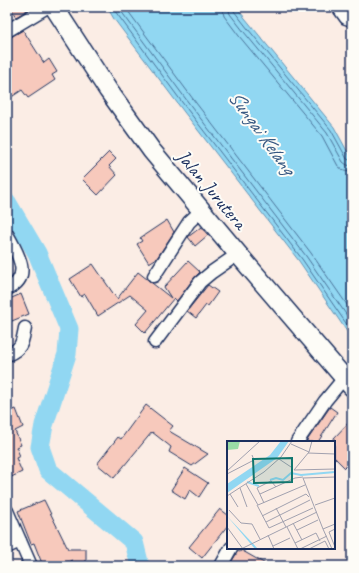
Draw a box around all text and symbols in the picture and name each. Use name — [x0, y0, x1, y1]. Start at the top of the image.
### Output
water label: Sungai Kelang — [223, 85, 303, 182]
street label: Jalan Jurutera — [170, 144, 253, 236]
inset map — [227, 441, 335, 549]

